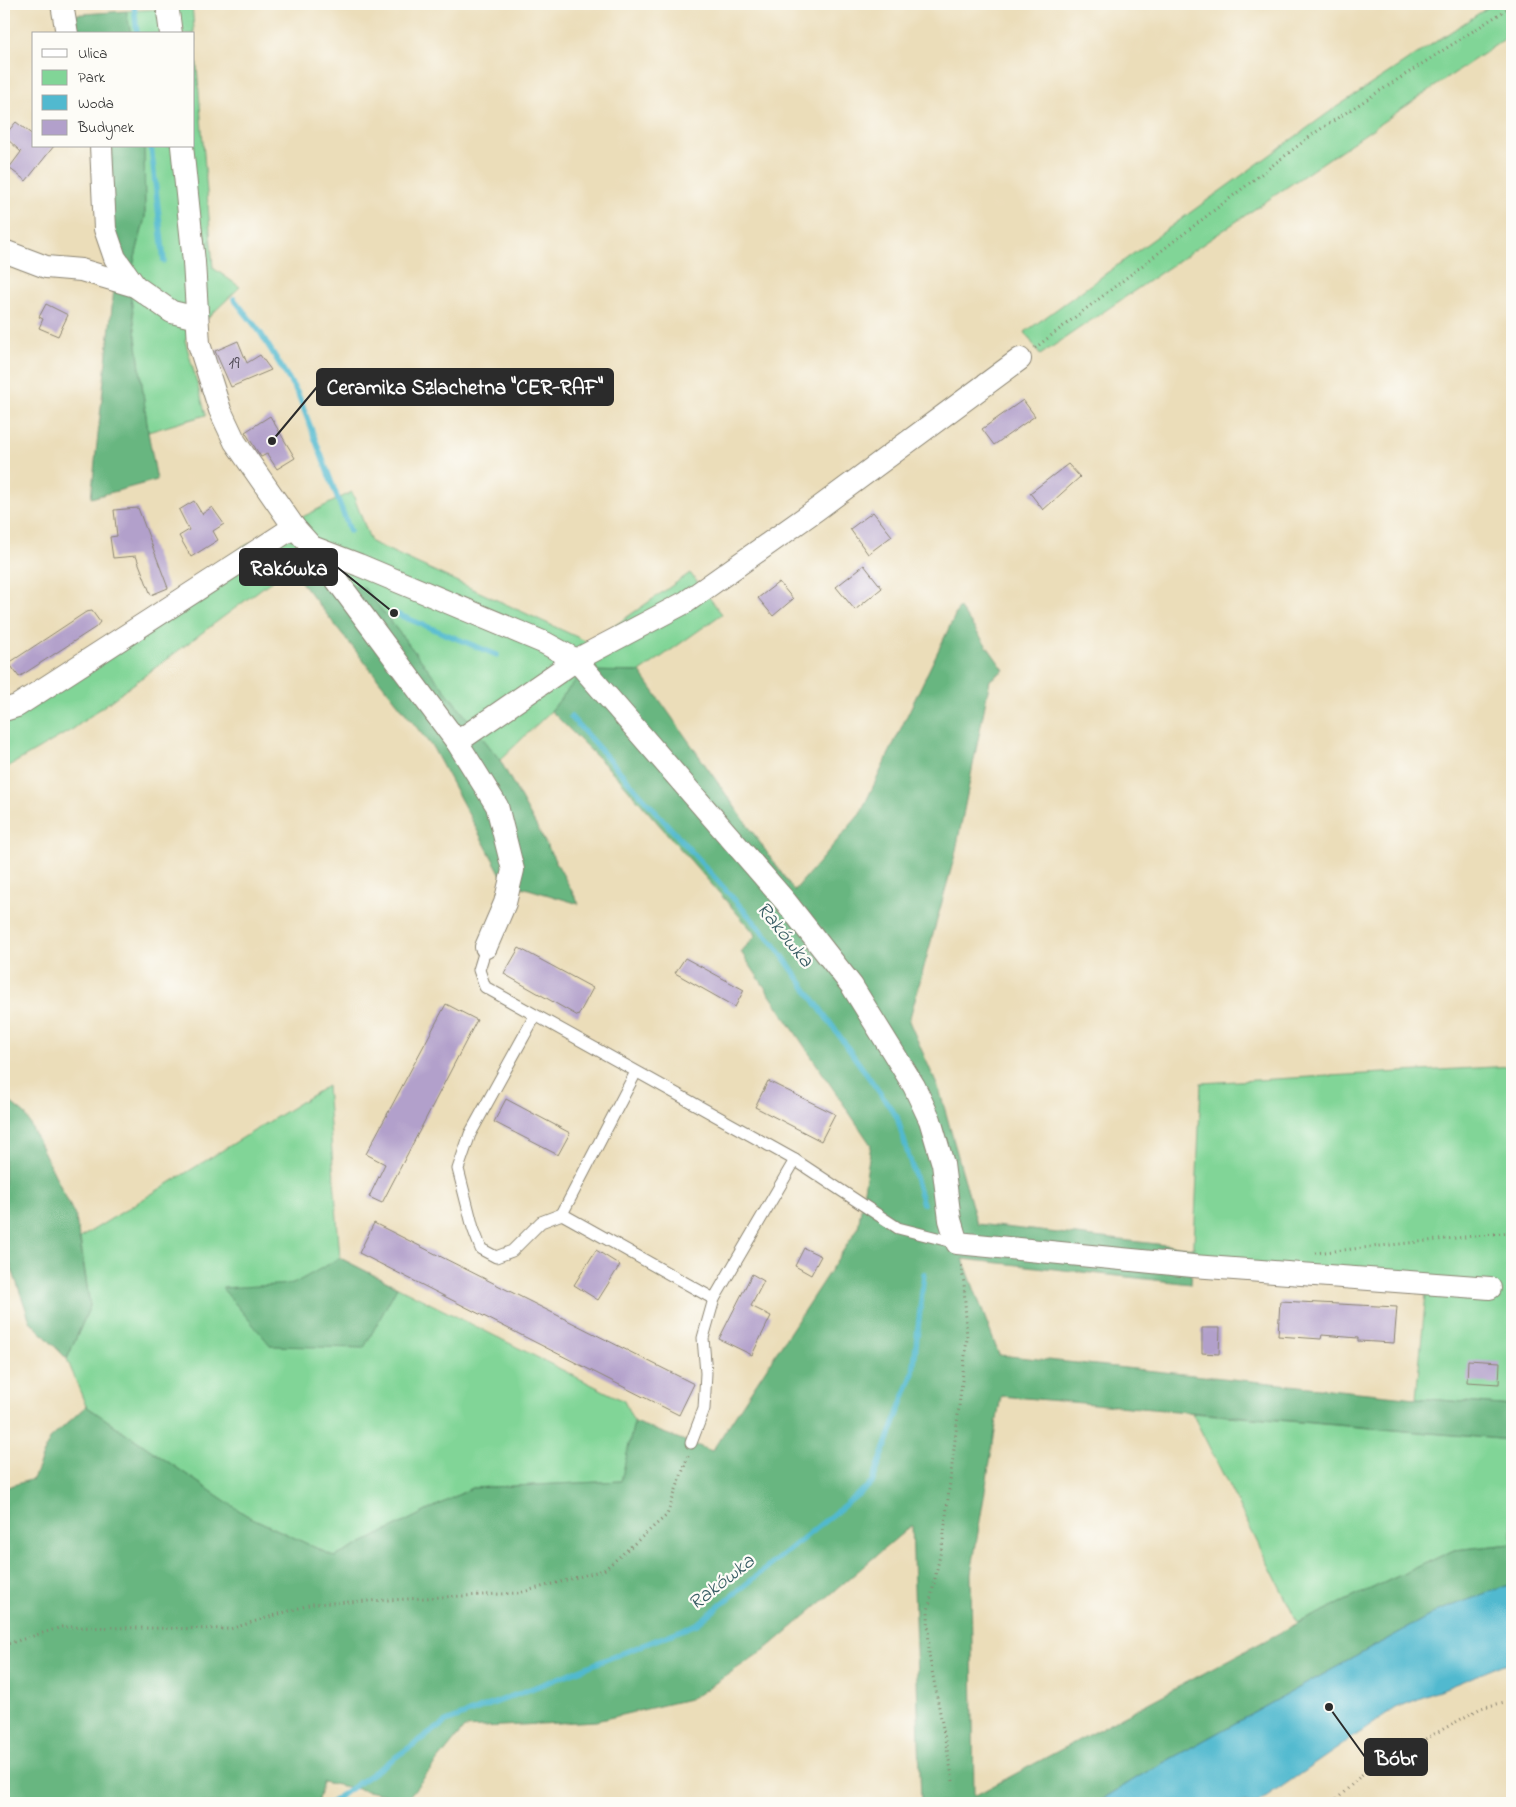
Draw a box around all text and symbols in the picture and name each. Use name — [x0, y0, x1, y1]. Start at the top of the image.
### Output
legend — [32, 32, 195, 148]
text: Ulica — [78, 43, 107, 65]
text: Park — [78, 67, 106, 89]
text: Woda — [78, 93, 114, 115]
text: Budynek — [77, 117, 135, 140]
house number: 19 — [228, 351, 240, 377]
callout: Ceramika Szlachetna "CER-RAF" — [317, 369, 613, 405]
text: Ceramika Szlachetna "CER-RAF" — [327, 374, 603, 404]
callout: Rakówka — [240, 549, 337, 585]
text: Rakówka — [251, 555, 327, 585]
water label: Rakówka — [748, 896, 820, 975]
water label: Rakówka — [682, 1547, 762, 1619]
callout: Bóbr — [1365, 1739, 1427, 1775]
text: Bóbr — [1374, 1745, 1417, 1775]

